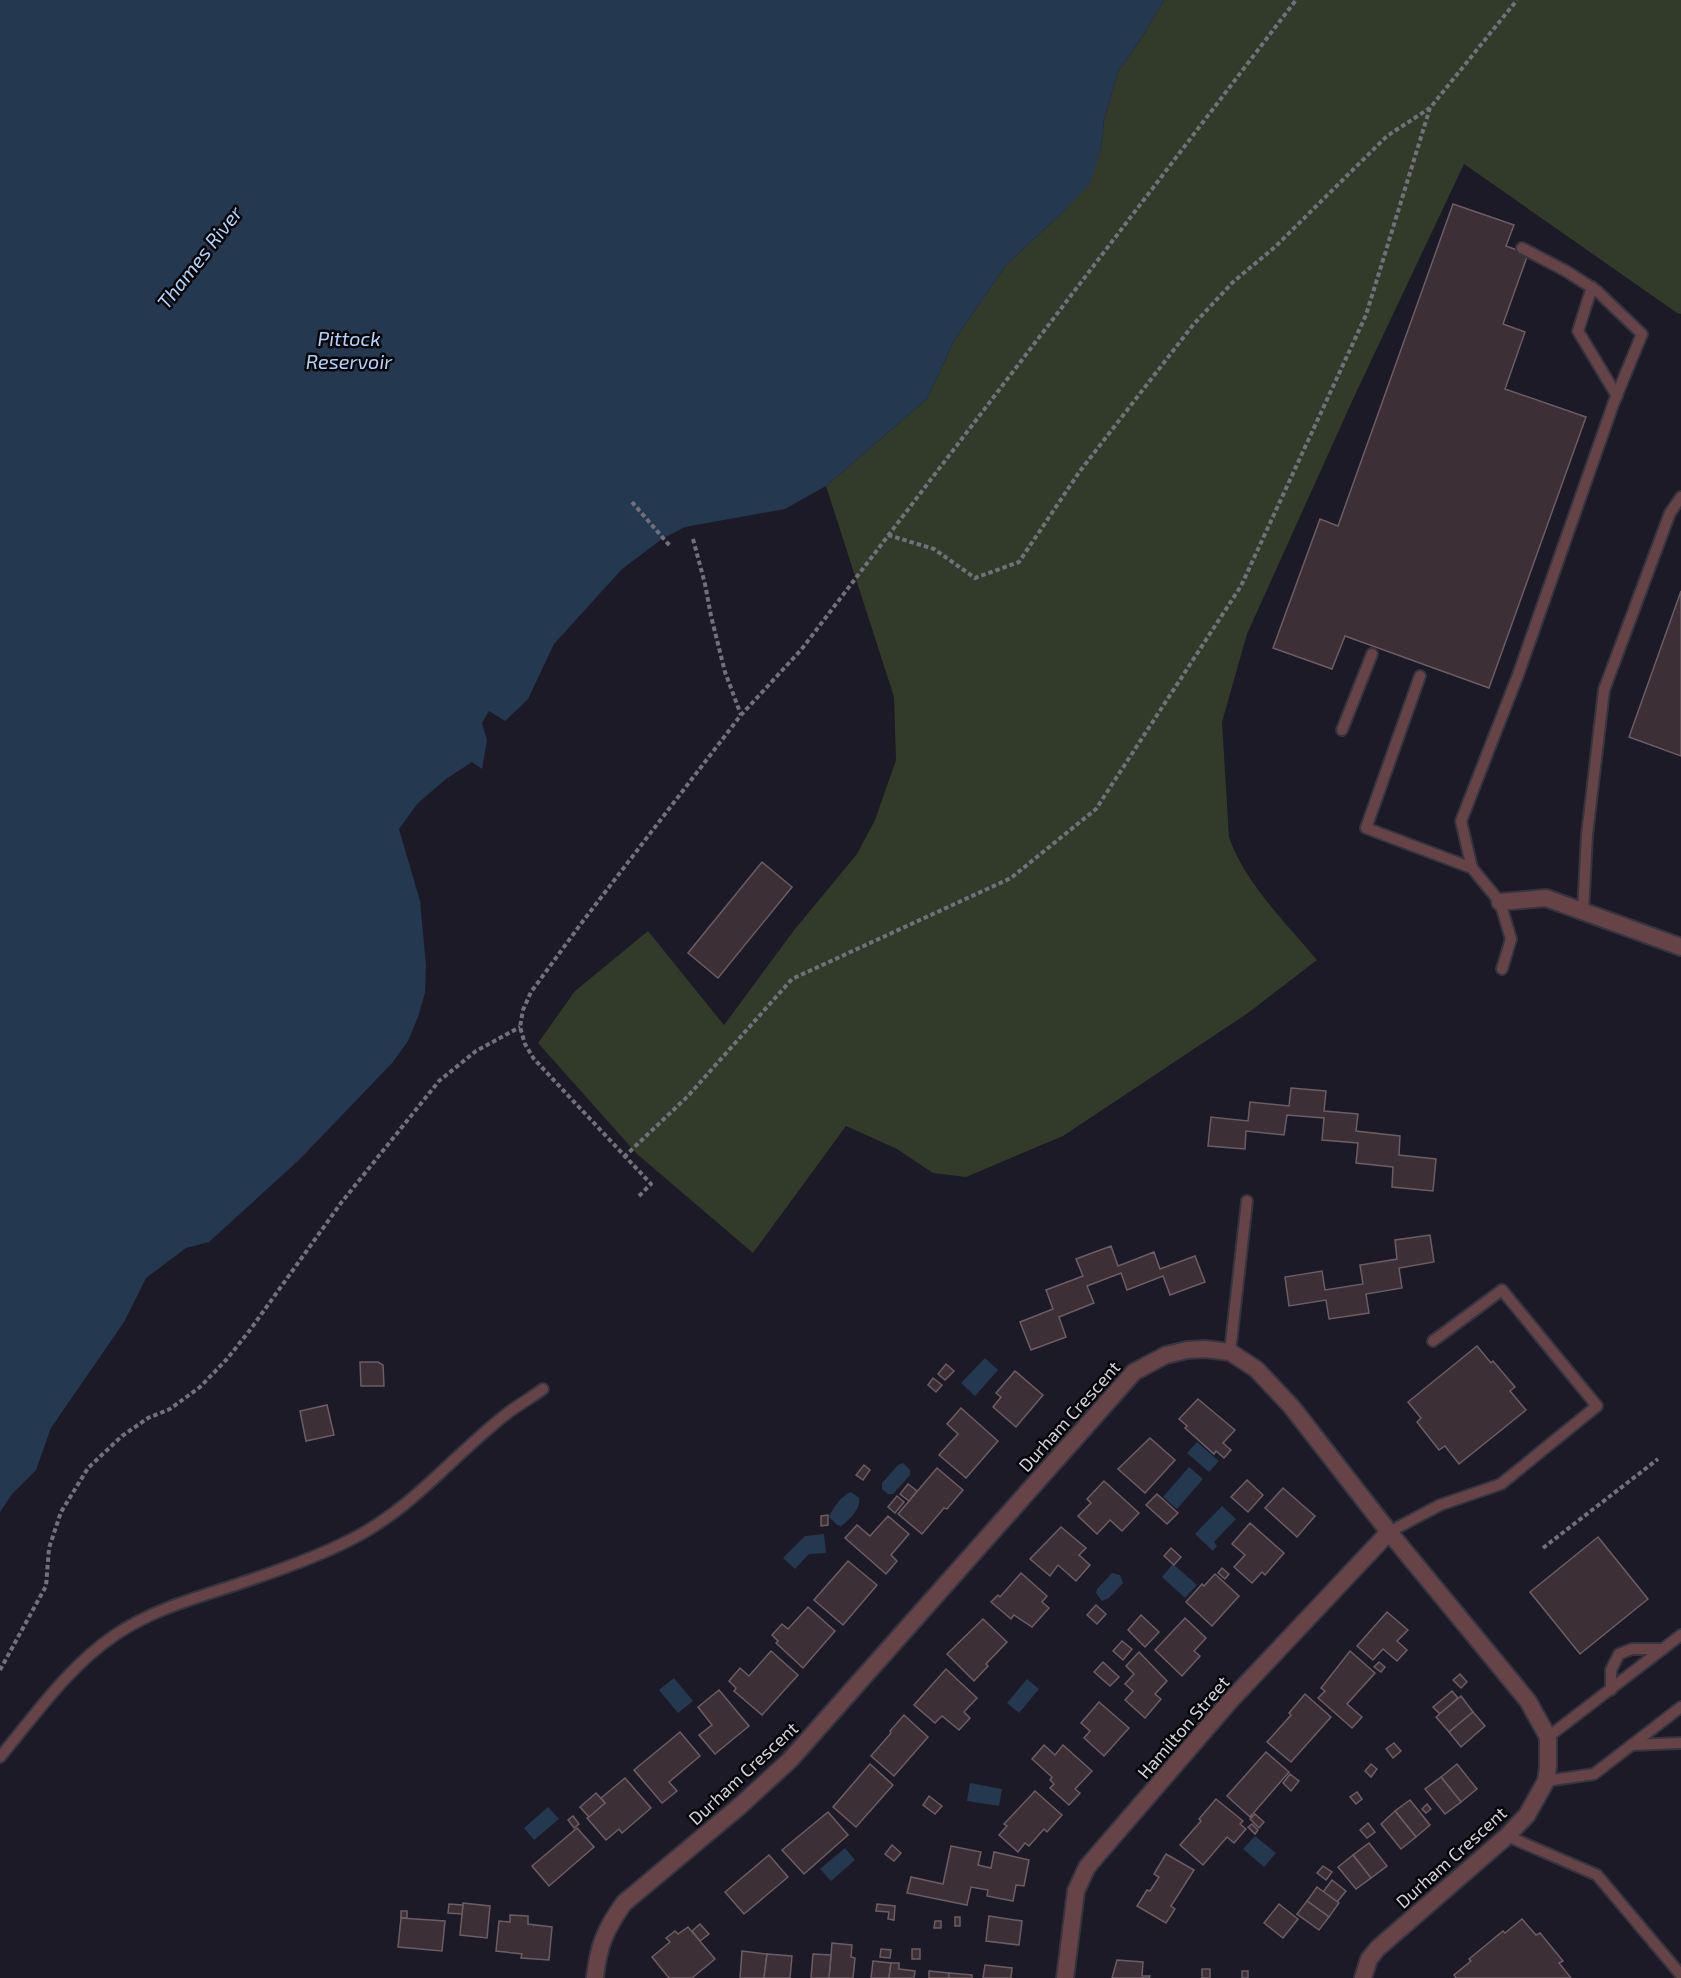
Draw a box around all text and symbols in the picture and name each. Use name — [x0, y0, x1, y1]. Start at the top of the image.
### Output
water label: Thames River — [151, 200, 247, 313]
water label: Pittock Reservoir — [306, 326, 393, 373]
street label: Durham Crescent — [1014, 1356, 1125, 1476]
street label: Hamilton Street — [1132, 1671, 1234, 1783]
street label: Durham Crescent — [684, 1717, 802, 1829]
street label: Durham Crescent — [1391, 1801, 1511, 1912]

